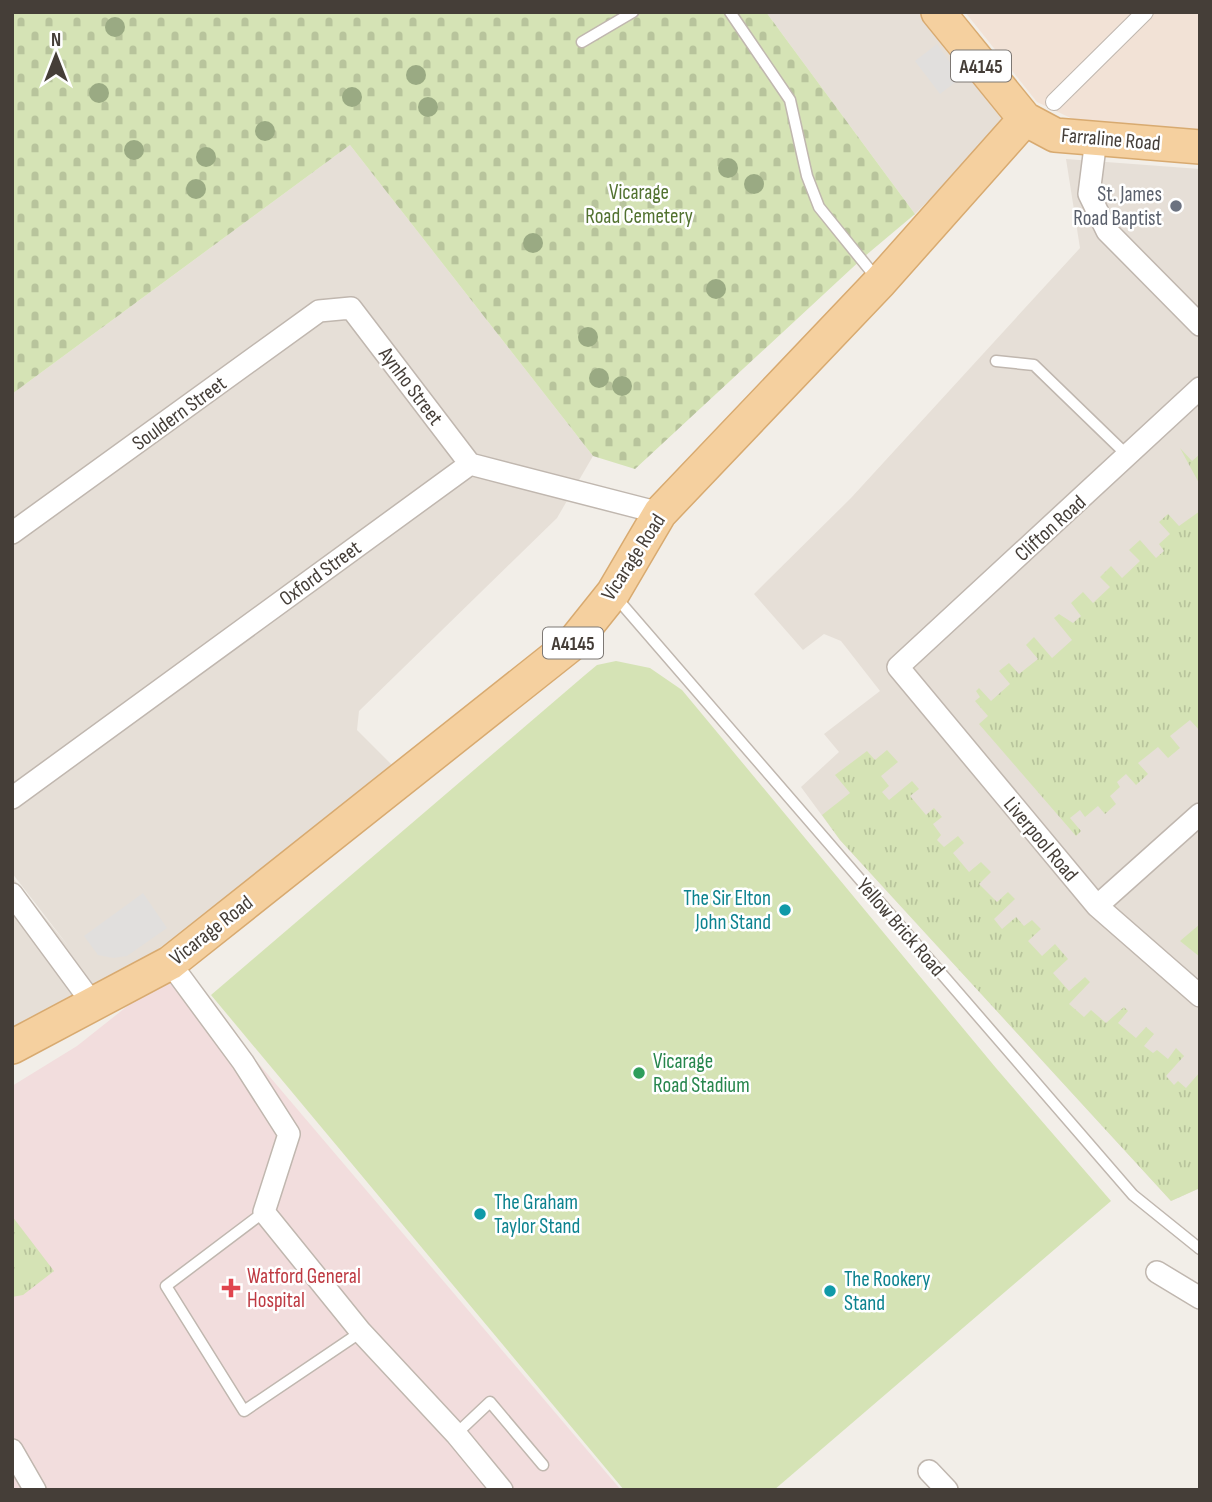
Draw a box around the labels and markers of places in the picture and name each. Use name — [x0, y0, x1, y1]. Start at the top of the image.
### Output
place label: St. James Road Baptist — [1073, 182, 1162, 231]
marker: St. James Road Baptist — [1168, 198, 1184, 214]
place label: The Sir Elton John Stand — [683, 886, 771, 935]
marker: The Sir Elton John Stand — [777, 902, 793, 918]
place label: Vicarage Road Stadium — [653, 1049, 750, 1098]
marker: Vicarage Road Stadium — [631, 1065, 647, 1081]
place label: The Graham Taylor Stand — [494, 1190, 580, 1239]
marker: The Graham Taylor Stand — [472, 1206, 488, 1222]
place label: Watford General Hospital — [247, 1264, 361, 1313]
place label: The Rookery Stand — [844, 1267, 930, 1316]
marker: Watford General Hospital — [221, 1278, 241, 1298]
marker: The Rookery Stand — [822, 1283, 838, 1299]

